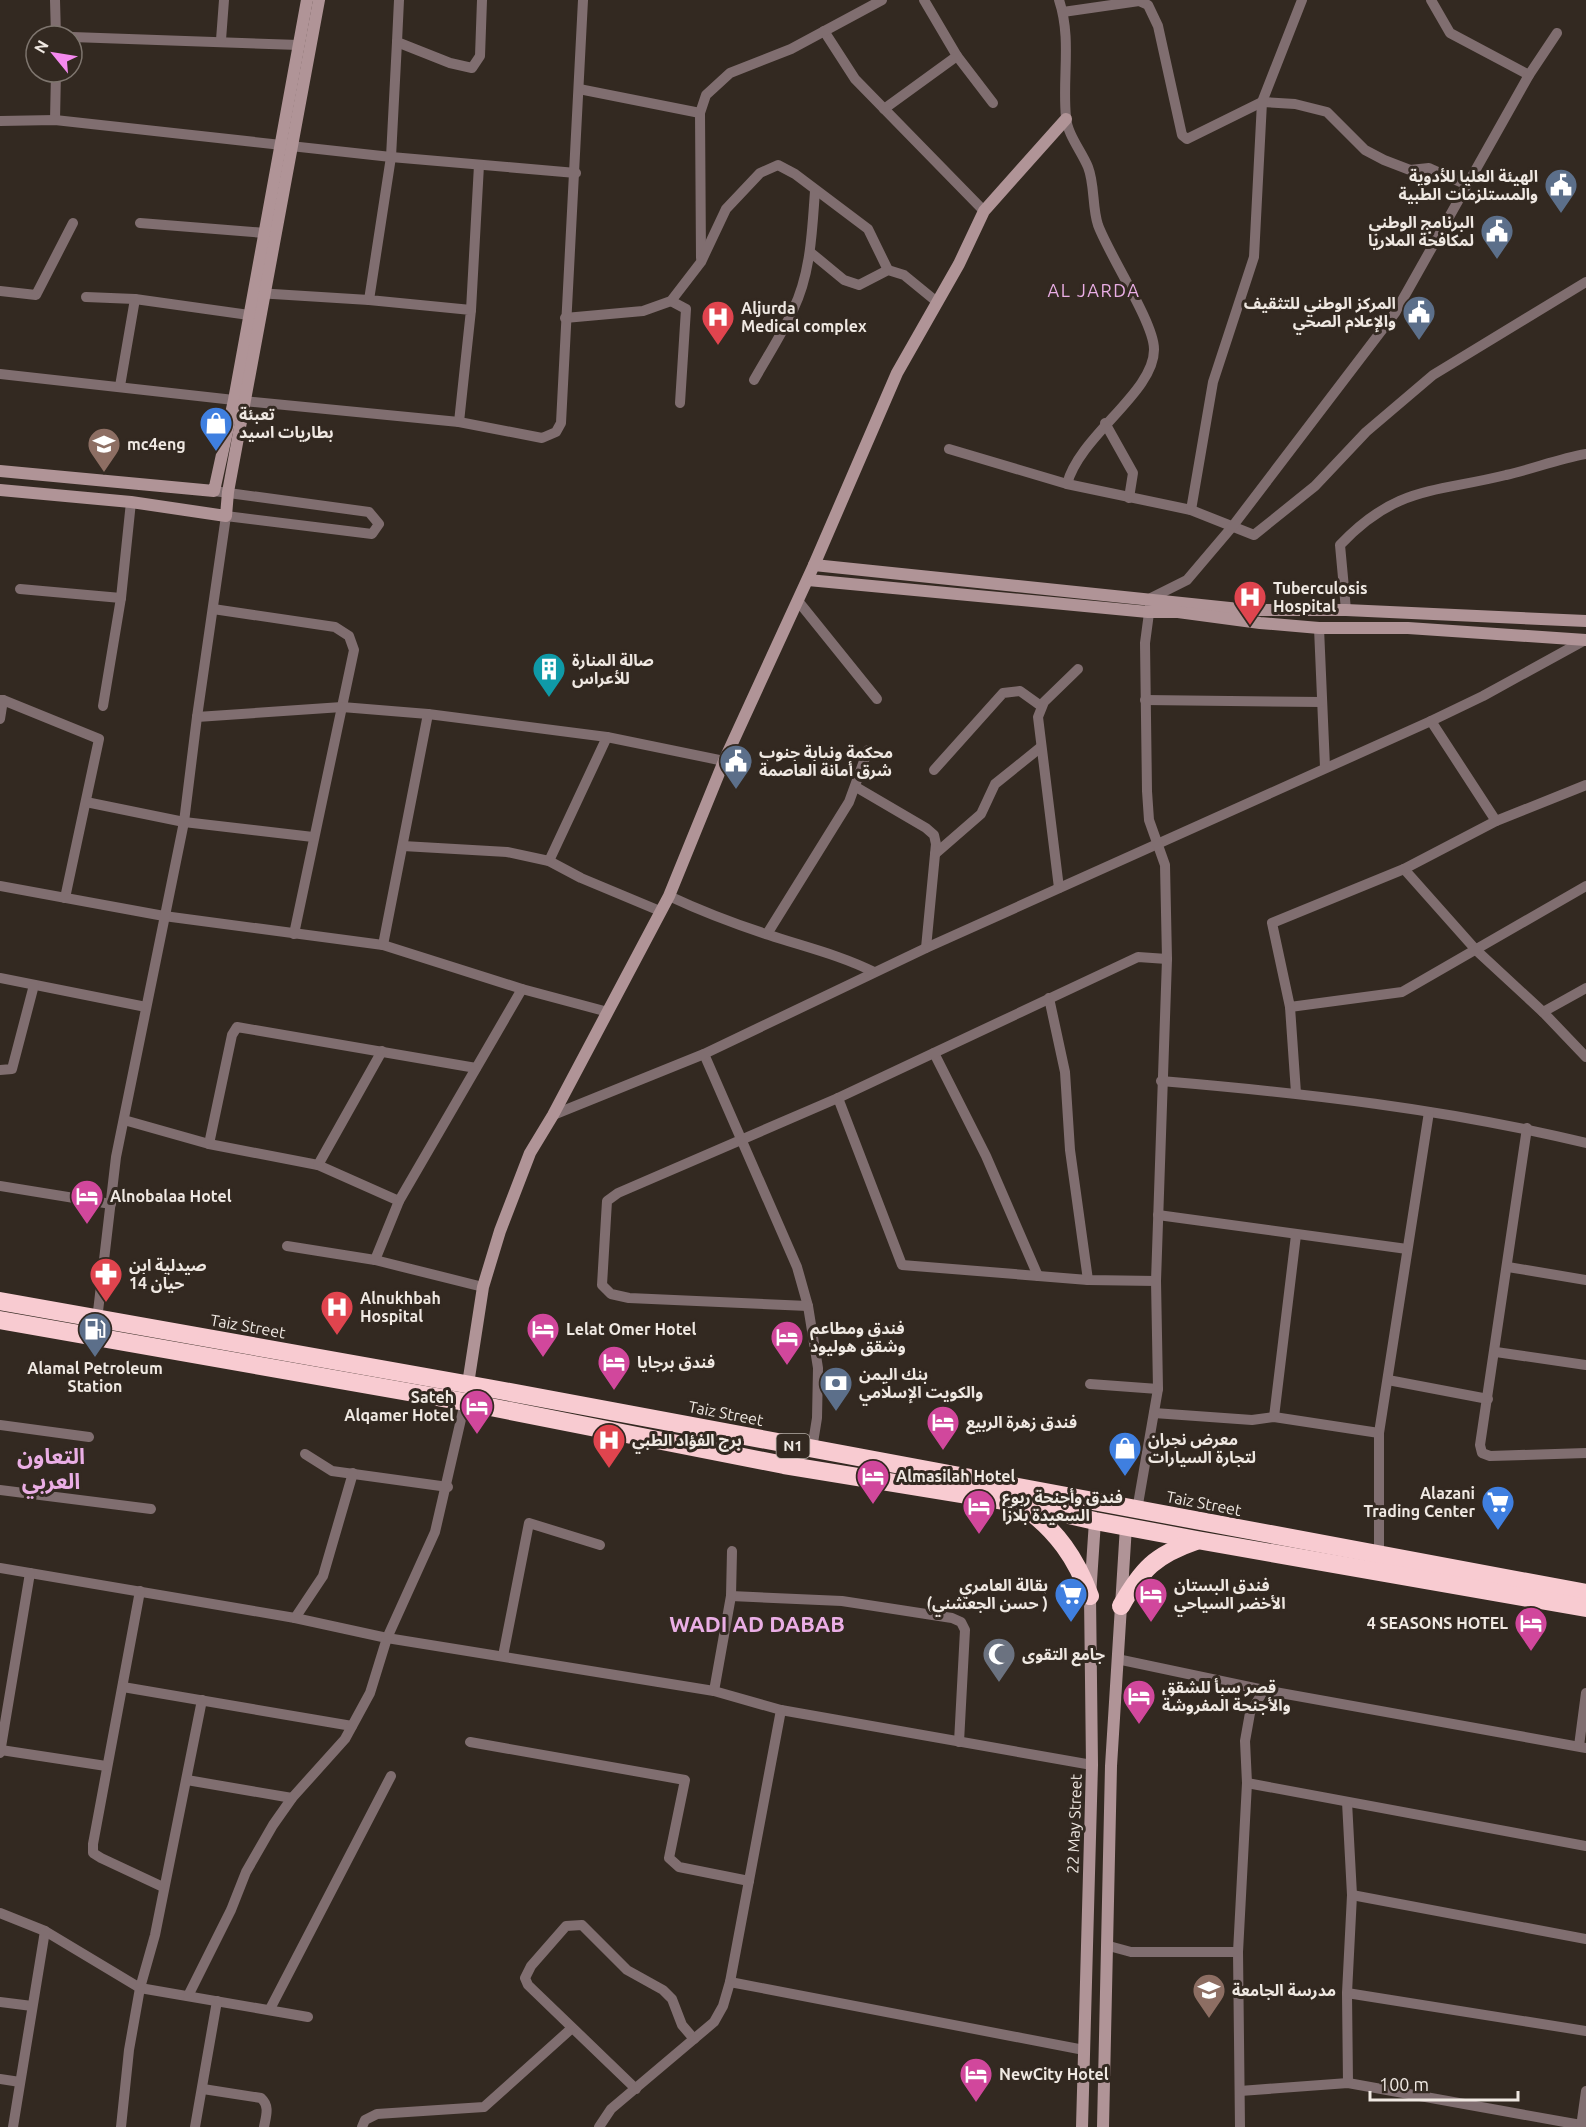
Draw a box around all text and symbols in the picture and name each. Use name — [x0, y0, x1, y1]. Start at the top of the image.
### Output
north arrow — [24, 24, 84, 84]
text: N — [30, 37, 52, 56]
place label: الهيئة العليا للأدوية والمستلزمات الطبية — [1399, 167, 1538, 204]
public building icon: الهيئة العليا للأدوية والمستلزمات الطبية — [1543, 167, 1579, 214]
place label: البرنامج الوطني لمكافحة الملاريا — [1368, 213, 1474, 250]
public building icon: البرنامج الوطني لمكافحة الملاريا — [1479, 213, 1515, 260]
district label: AL JARDA — [1048, 280, 1140, 300]
place label: المركز الوطني للتثقيف والإعلام الصحي — [1244, 294, 1396, 335]
public building icon: المركز الوطني للتثقيف والإعلام الصحي — [1401, 294, 1437, 341]
hospital icon: Aljurda Medical complex — [700, 299, 736, 346]
place label: Aljurda Medical complex — [741, 299, 867, 335]
shop icon: تعبئة بطاريات اسيد — [198, 405, 234, 452]
place label: تعبئة بطاريات اسيد — [239, 405, 334, 442]
school or university icon: mc4eng — [86, 426, 122, 473]
place label: mc4eng — [127, 435, 186, 453]
hospital icon: Tuberculosis Hospital — [1232, 579, 1268, 626]
place label: Tuberculosis Hospital — [1273, 579, 1368, 615]
building icon: صالة المنارة للأعراس — [531, 651, 567, 698]
place label: صالة المنارة للأعراس — [572, 651, 654, 688]
public building icon: محكمة ونيابة جنوب شرق أمانة العاصمة — [718, 743, 754, 790]
place label: محكمة ونيابة جنوب شرق أمانة العاصمة — [759, 743, 893, 780]
hotel icon: Alnobalaa Hotel — [69, 1178, 105, 1225]
place label: Alnobalaa Hotel — [110, 1187, 232, 1205]
pharmacy icon: صيدلية ابن حيان 14 — [88, 1256, 124, 1303]
place label: صيدلية ابن حيان 14 — [129, 1256, 207, 1293]
hospital icon: Alnukhbah Hospital — [319, 1289, 355, 1336]
place label: Alnukhbah Hospital — [360, 1289, 441, 1325]
fuel station icon: Alamal Petroleum Station — [77, 1311, 113, 1358]
street label: Taiz Street — [209, 1311, 288, 1342]
hotel icon: Lelat Omer Hotel — [525, 1311, 561, 1358]
hotel icon: فندق ومطاعم وشقق هوليود — [769, 1319, 805, 1366]
place label: فندق ومطاعم وشقق هوليود — [810, 1319, 906, 1357]
place label: Lelat Omer Hotel — [566, 1320, 696, 1338]
hotel icon: فندق برجايا — [596, 1344, 632, 1391]
place label: فندق برجايا — [637, 1353, 715, 1372]
place label: Alamal Petroleum Station — [27, 1359, 163, 1395]
bank icon: بنك اليمن والكويت الإسلامي — [818, 1365, 854, 1412]
place label: بنك اليمن والكويت الإسلامي — [859, 1365, 983, 1406]
place label: Sateh Alqamer Hotel — [344, 1388, 454, 1424]
hotel icon: Sateh Alqamer Hotel — [459, 1388, 495, 1435]
street label: Taiz Street — [687, 1397, 766, 1429]
hotel icon: فندق زهرة الربيع — [925, 1404, 961, 1451]
place label: فندق زهرة الربيع — [966, 1413, 1077, 1435]
hospital icon: برج الفؤاد الطبي — [591, 1422, 627, 1469]
shop icon: معرض نجران لتجارة السيارات — [1107, 1430, 1143, 1477]
place label: معرض نجران لتجارة السيارات — [1148, 1430, 1256, 1467]
place label: برج الفؤاد الطبي — [632, 1431, 742, 1454]
road number: N1 — [776, 1434, 810, 1458]
district label: التعاون العربي — [17, 1443, 85, 1499]
hotel icon: Almasilah Hotel — [855, 1458, 891, 1505]
place label: Almasilah Hotel — [896, 1467, 1016, 1485]
place label: Alazani Trading Center — [1364, 1484, 1475, 1520]
supermarket icon: Alazani Trading Center — [1480, 1484, 1516, 1531]
street label: Taiz Street — [1165, 1487, 1244, 1519]
hotel icon: فندق وأجنحة ربوع السعيدة بلازا — [961, 1488, 997, 1535]
place label: فندق وأجنحة ربوع السعيدة بلازا — [1002, 1488, 1123, 1525]
place label: بقالة العامري (حسن الجعشني ) — [926, 1576, 1048, 1617]
supermarket icon: بقالة العامري (حسن الجعشني ) — [1053, 1576, 1089, 1623]
hotel icon: فندق البستان الأخضر السياحي — [1133, 1576, 1169, 1623]
place label: فندق البستان الأخضر السياحي — [1174, 1576, 1286, 1617]
hotel icon: 4 SEASONS HOTEL — [1513, 1605, 1549, 1652]
district label: WADI AD DABAB — [669, 1611, 845, 1636]
place label: 4 SEASONS HOTEL — [1367, 1614, 1508, 1632]
mosque icon: جامع التقوى — [981, 1636, 1017, 1683]
place label: جامع التقوى — [1022, 1645, 1105, 1667]
hotel icon: قصر سبأ للشقق والأجنحة المفروشة — [1121, 1678, 1157, 1725]
place label: قصر سبأ للشقق والأجنحة المفروشة — [1162, 1678, 1291, 1715]
street label: 22 May Street — [1063, 1773, 1085, 1874]
school or university icon: مدرسة الجامعة — [1191, 1972, 1227, 2019]
place label: مدرسة الجامعة — [1232, 1981, 1336, 2000]
hotel icon: NewCity Hotel — [958, 2056, 994, 2103]
scale bar — [1370, 2064, 1518, 2102]
place label: NewCity Hotel — [999, 2065, 1109, 2083]
text: 100 m — [1379, 2074, 1429, 2094]

